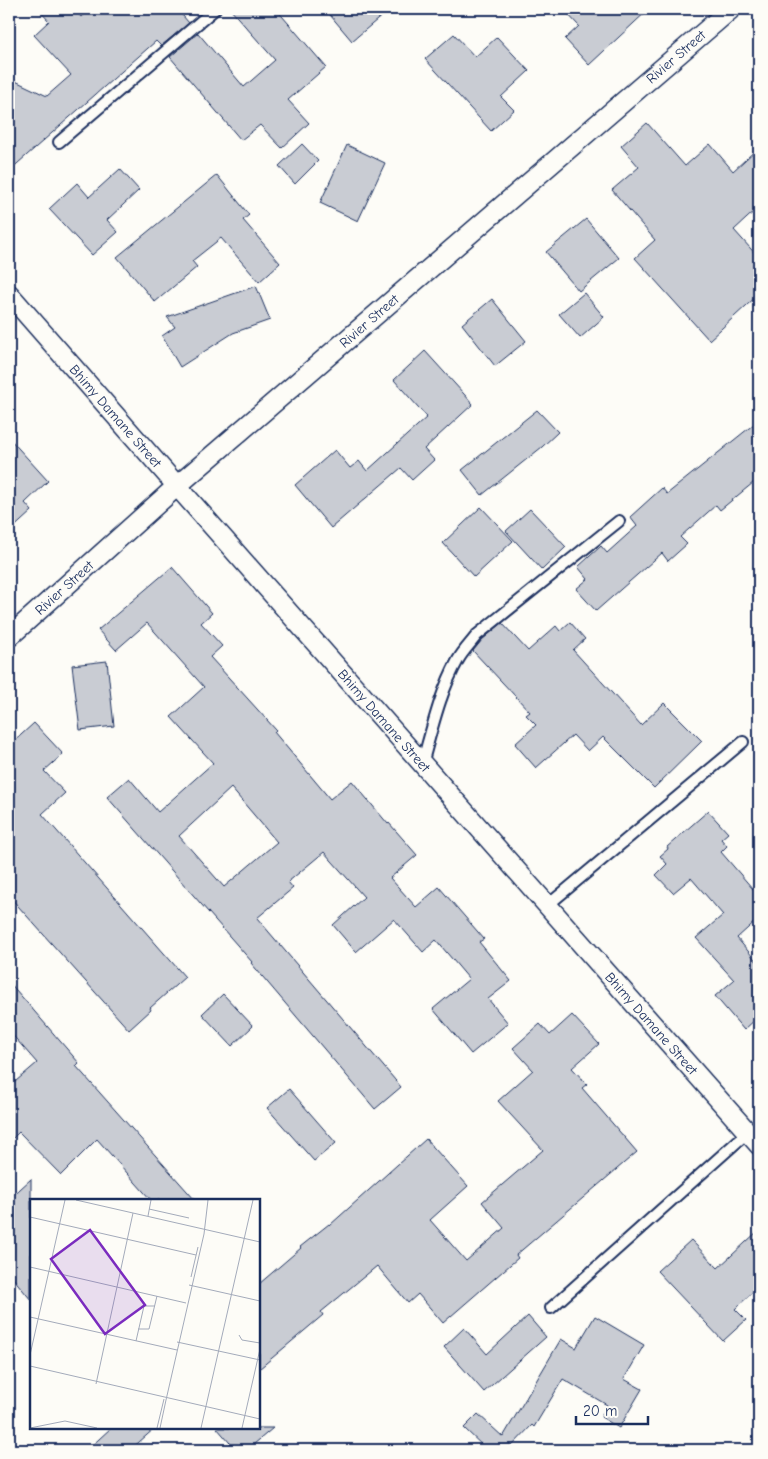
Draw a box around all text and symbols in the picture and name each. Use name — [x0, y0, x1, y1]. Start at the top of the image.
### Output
street label: Rivier Street — [643, 26, 710, 87]
street label: Rivier Street — [336, 290, 403, 351]
street label: Bhimy Damane Street — [66, 361, 166, 472]
street label: Rivier Street — [32, 557, 98, 619]
street label: Bhimy Damane Street — [334, 666, 434, 776]
street label: Bhimy Damane Street — [601, 969, 702, 1079]
inset map — [30, 1199, 260, 1429]
scale bar — [576, 1394, 648, 1426]
text: 20 m — [583, 1402, 617, 1420]

